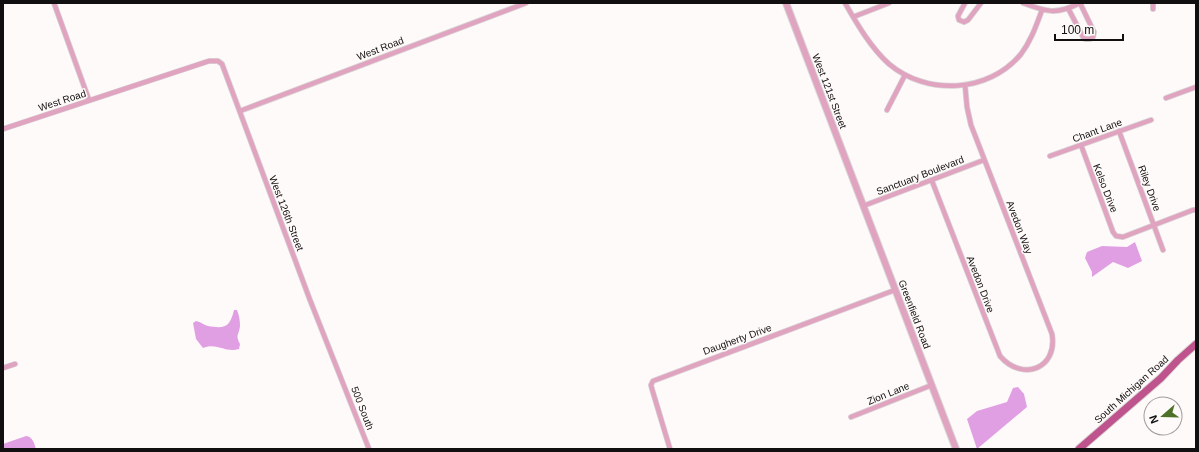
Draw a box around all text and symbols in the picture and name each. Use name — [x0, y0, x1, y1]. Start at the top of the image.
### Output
scale bar — [1055, 16, 1123, 42]
text: 100 m — [1061, 23, 1094, 37]
street label: West Road — [355, 34, 405, 62]
street label: West 121st Street — [810, 52, 849, 130]
street label: West Road — [37, 88, 87, 113]
street label: Chant Lane — [1071, 116, 1124, 144]
street label: Sanctuary Boulevard — [875, 154, 965, 197]
street label: Kelso Drive — [1091, 162, 1120, 214]
street label: Riley Drive — [1136, 164, 1163, 213]
street label: West 126th Street — [267, 174, 306, 253]
street label: Avedon Way — [1004, 199, 1035, 255]
street label: Avedon Drive — [965, 254, 997, 314]
street label: Greenfield Road — [896, 278, 933, 350]
street label: Daugherty Drive — [701, 322, 773, 357]
street label: South Michigan Road — [1092, 353, 1171, 425]
street label: Zion Lane — [866, 380, 911, 407]
street label: 500 South — [349, 385, 376, 431]
north arrow — [1143, 396, 1183, 436]
text: N — [1147, 414, 1161, 425]

